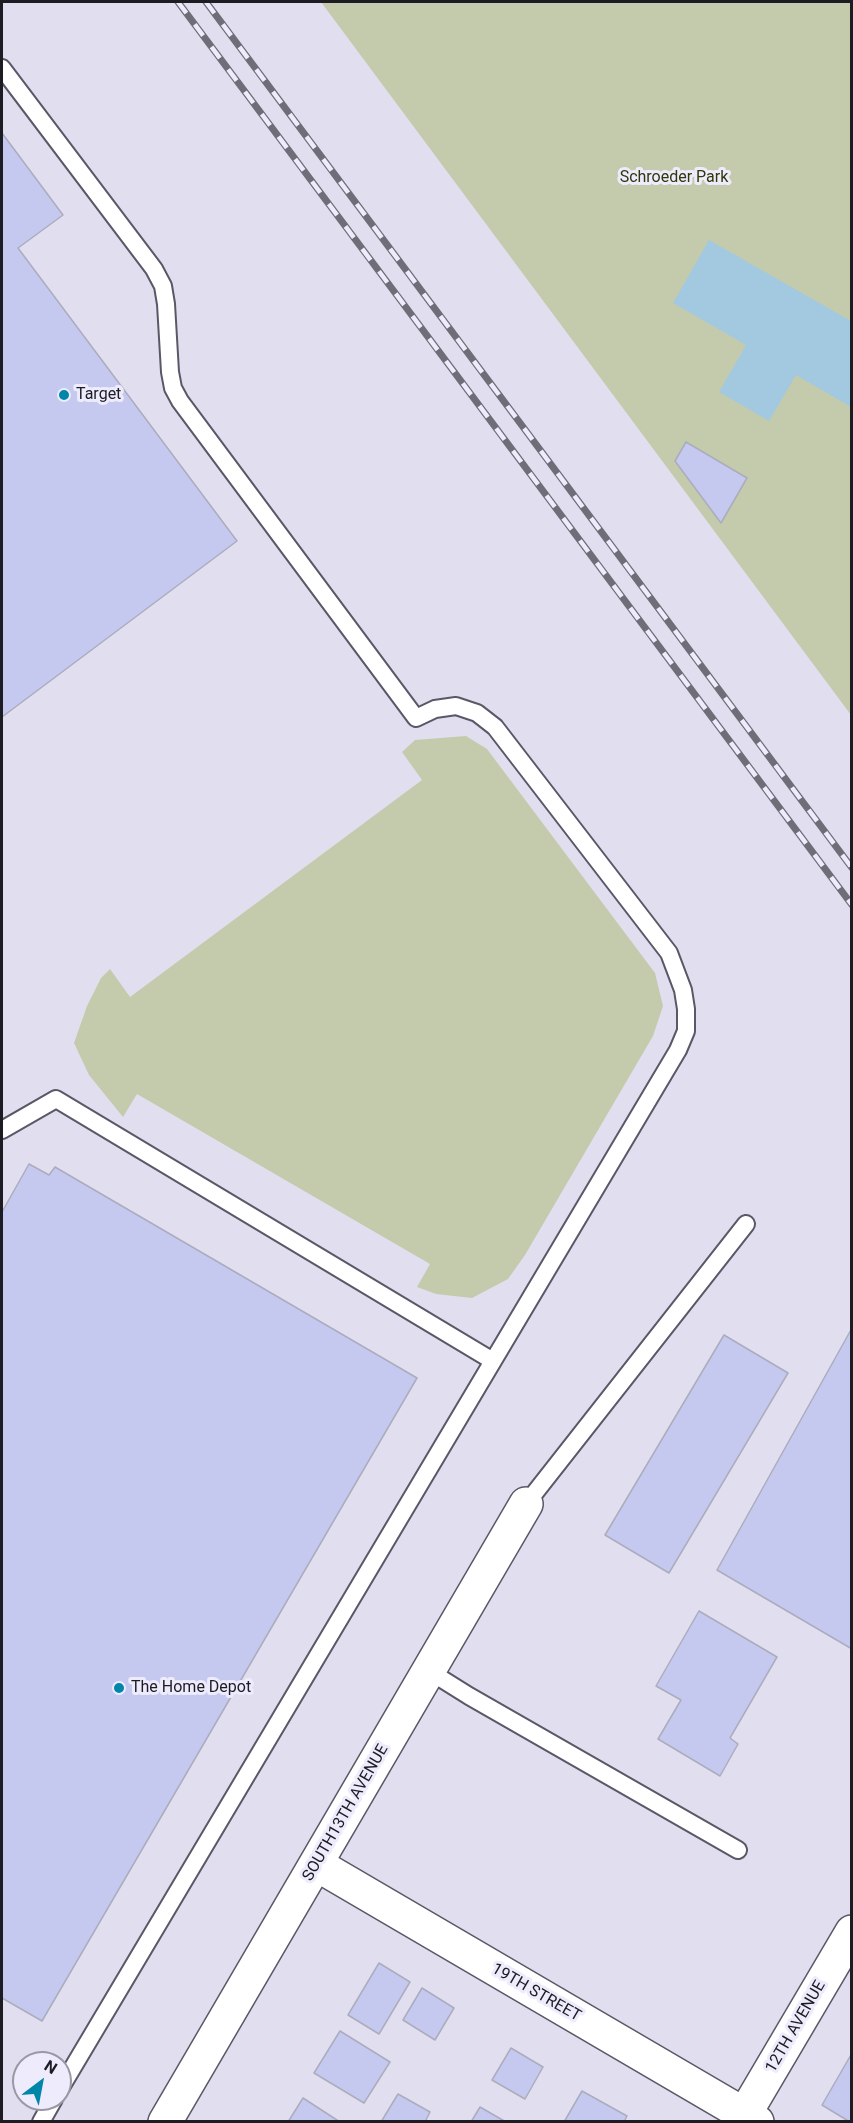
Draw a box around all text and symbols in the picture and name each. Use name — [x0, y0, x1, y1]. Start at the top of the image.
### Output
park label: Schroeder Park — [620, 168, 728, 188]
place label: Target — [76, 385, 121, 405]
marker: Target — [57, 388, 71, 402]
place label: The Home Depot — [131, 1678, 251, 1698]
marker: The Home Depot — [112, 1681, 126, 1695]
street label: SOUTH13TH AVENUE — [299, 1741, 393, 1885]
street label: 19TH STREET — [488, 1960, 584, 2026]
street label: 12TH AVENUE — [762, 1978, 830, 2076]
north arrow — [12, 2051, 72, 2111]
text: N — [41, 2056, 61, 2078]

